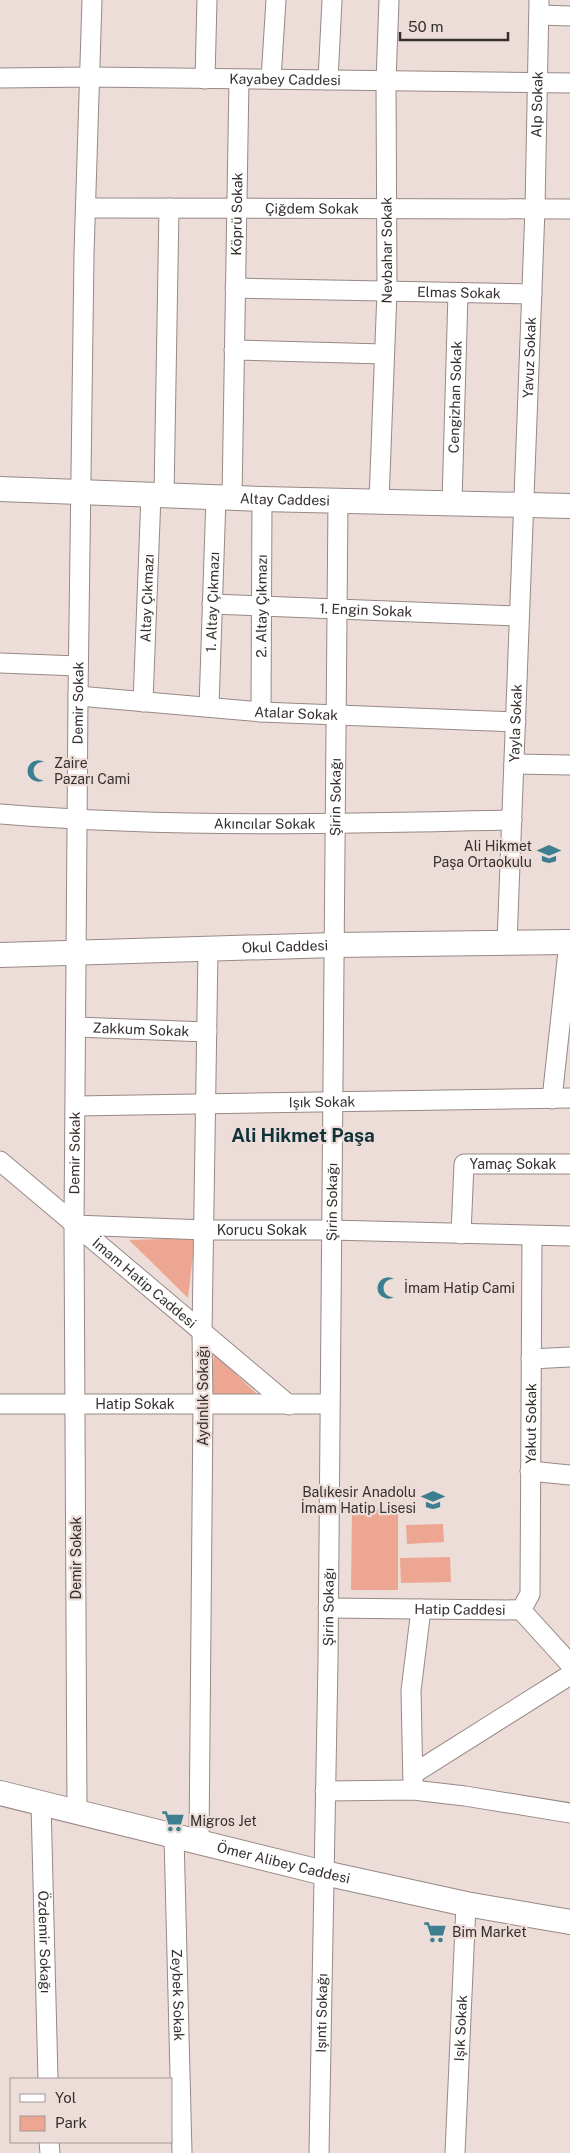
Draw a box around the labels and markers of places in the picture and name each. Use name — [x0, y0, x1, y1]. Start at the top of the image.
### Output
place label: Zaire Pazarı Cami — [54, 755, 130, 787]
mosque icon: Zaire Pazarı Cami — [25, 758, 51, 784]
place label: Ali Hikmet Paşa Ortaokulu — [433, 838, 532, 870]
school or university icon: Ali Hikmet Paşa Ortaokulu — [536, 841, 562, 867]
mosque icon: İmam Hatip Cami — [375, 1275, 401, 1301]
place label: İmam Hatip Cami — [404, 1278, 515, 1296]
place label: Balıkesir Anadolu İmam Hatip Lisesi — [301, 1484, 416, 1516]
school or university icon: Balıkesir Anadolu İmam Hatip Lisesi — [420, 1487, 446, 1513]
supermarket icon: Migros Jet — [160, 1808, 186, 1834]
place label: Migros Jet — [190, 1813, 257, 1829]
supermarket icon: Bim Market — [422, 1919, 448, 1945]
place label: Bim Market — [452, 1924, 527, 1940]

